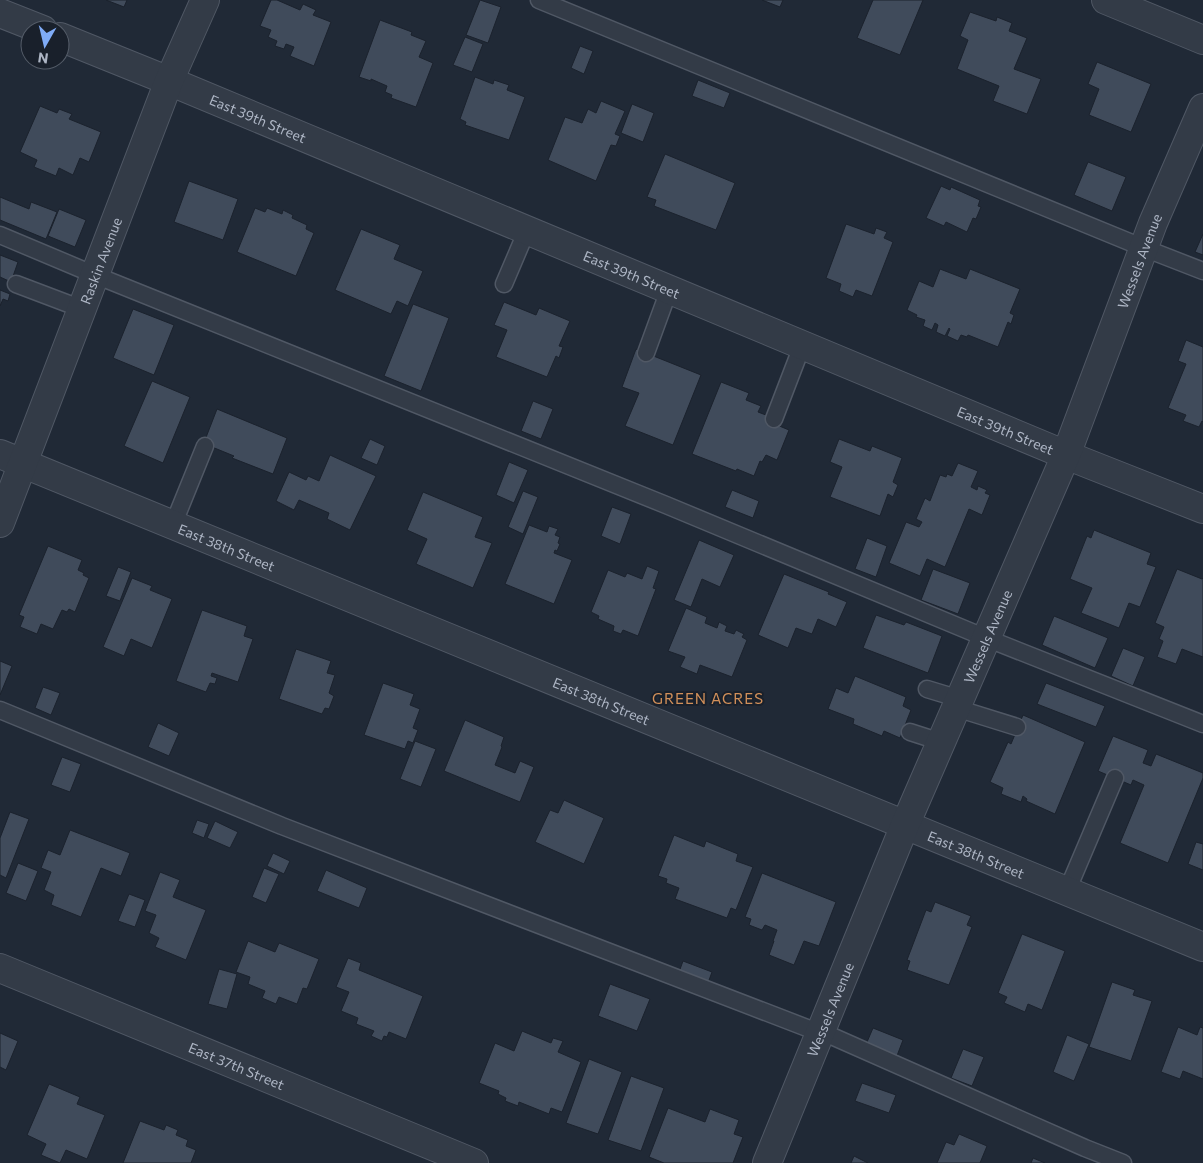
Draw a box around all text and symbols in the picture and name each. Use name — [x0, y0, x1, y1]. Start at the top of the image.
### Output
north arrow — [20, 20, 70, 70]
text: N — [37, 49, 50, 68]
street label: East 39th Street — [207, 90, 309, 146]
street label: Wessels Avenue — [1113, 211, 1165, 311]
street label: Raskin Avenue — [76, 215, 125, 306]
street label: East 39th Street — [581, 246, 683, 302]
street label: East 39th Street — [955, 402, 1057, 458]
street label: East 38th Street — [176, 520, 278, 574]
street label: Wessels Avenue — [959, 587, 1015, 686]
street label: East 38th Street — [551, 673, 653, 728]
district label: GREEN ACRES — [652, 689, 764, 707]
street label: East 38th Street — [925, 827, 1027, 882]
street label: Wessels Avenue — [803, 960, 857, 1059]
street label: East 37th Street — [186, 1038, 287, 1093]

